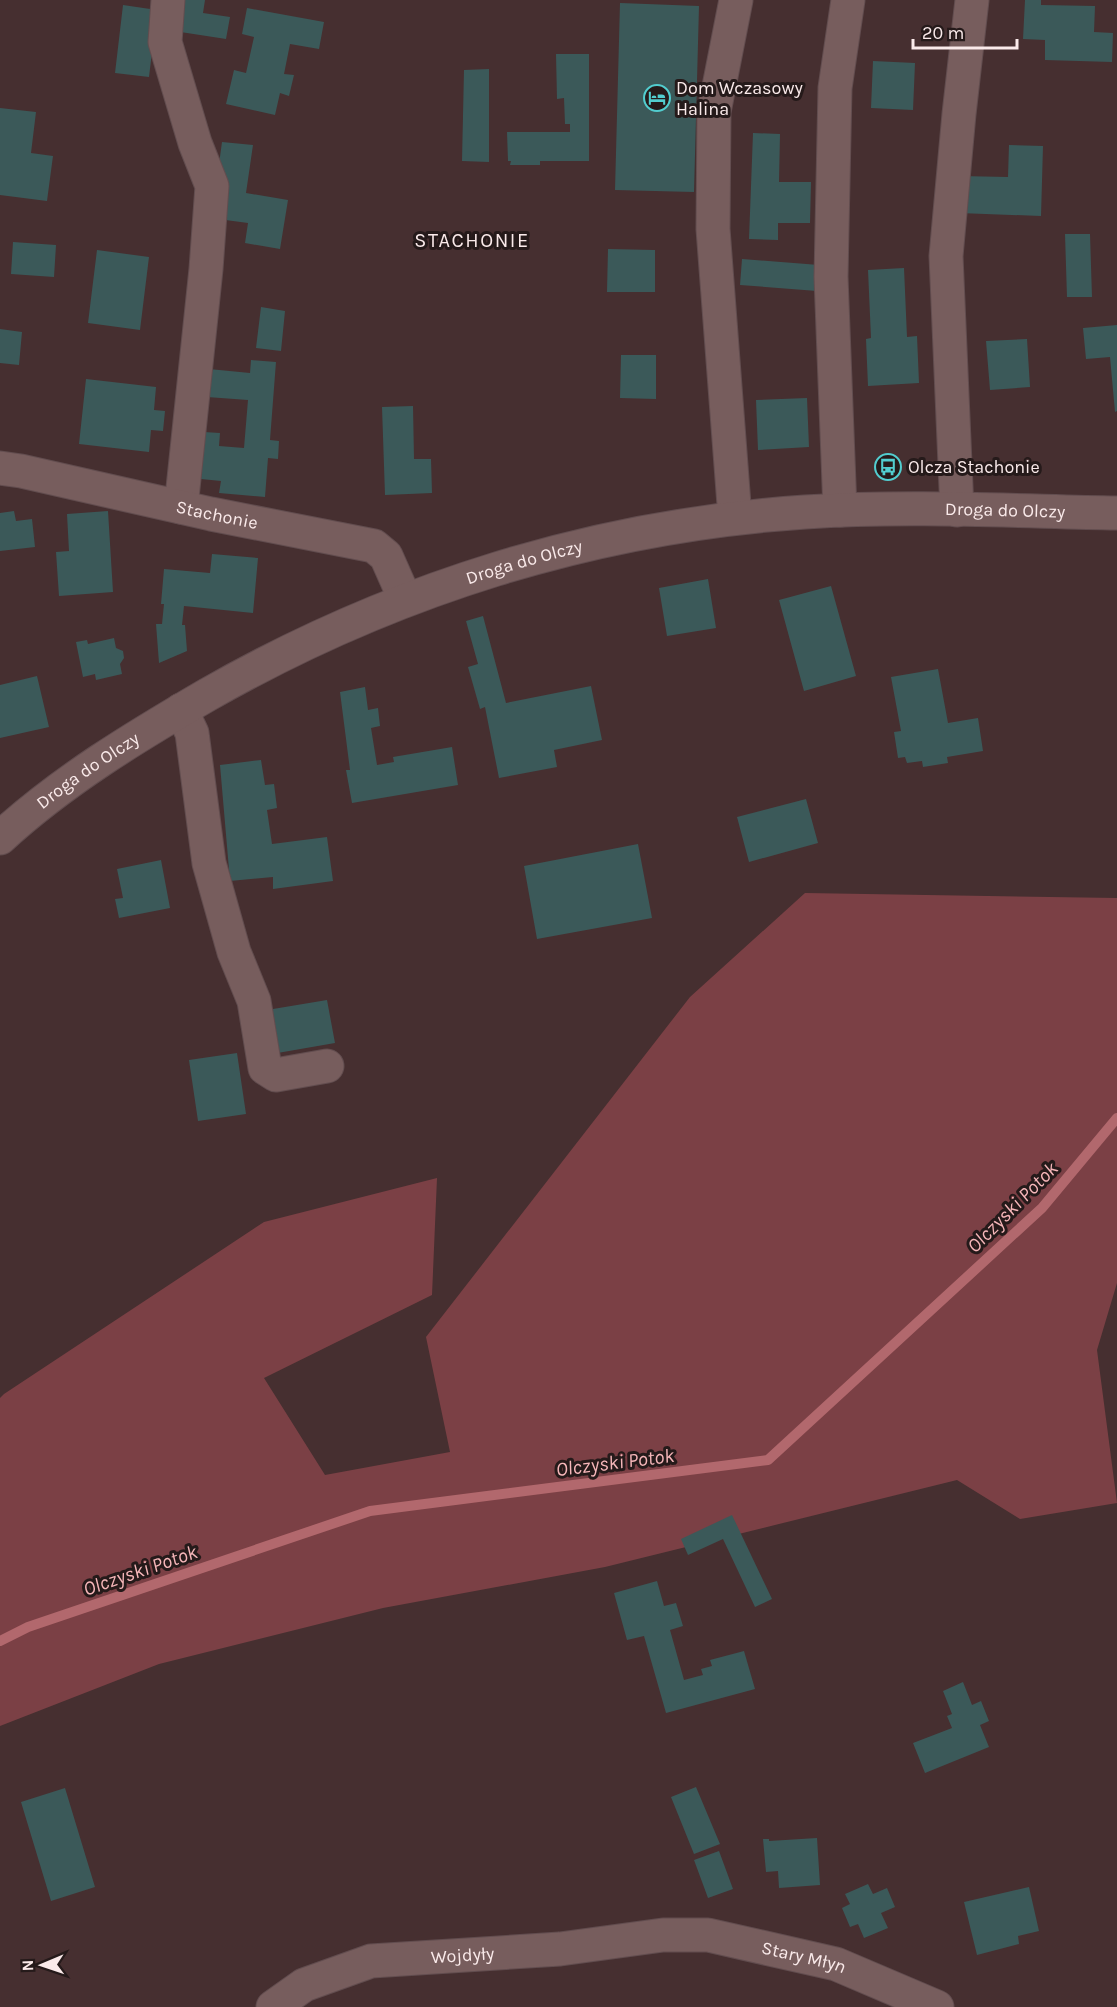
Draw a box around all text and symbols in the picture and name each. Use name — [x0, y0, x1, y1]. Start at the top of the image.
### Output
scale bar — [913, 12, 1016, 50]
text: 20 m — [922, 22, 964, 44]
place label: Dom Wczasowy Halina — [676, 77, 803, 120]
hotel icon: Dom Wczasowy Halina — [642, 83, 672, 113]
district label: STACHONIE — [414, 229, 530, 252]
bus stop icon: Olcza Stachonie — [873, 452, 903, 482]
place label: Olcza Stachonie — [908, 456, 1040, 478]
street label: Stachonie — [174, 495, 260, 534]
street label: Droga do Olczy — [945, 498, 1066, 523]
street label: Droga do Olczy — [463, 535, 585, 589]
street label: Droga do Olczy — [32, 727, 144, 814]
water label: Olczyski Potok — [962, 1157, 1063, 1258]
water label: Olczyski Potok — [555, 1444, 676, 1481]
water label: Olczyski Potok — [80, 1540, 201, 1601]
north arrow — [12, 1935, 72, 1995]
street label: Stary Młyn — [760, 1936, 850, 1978]
street label: Wojdyły — [430, 1942, 496, 1968]
text: N — [18, 1959, 37, 1972]

